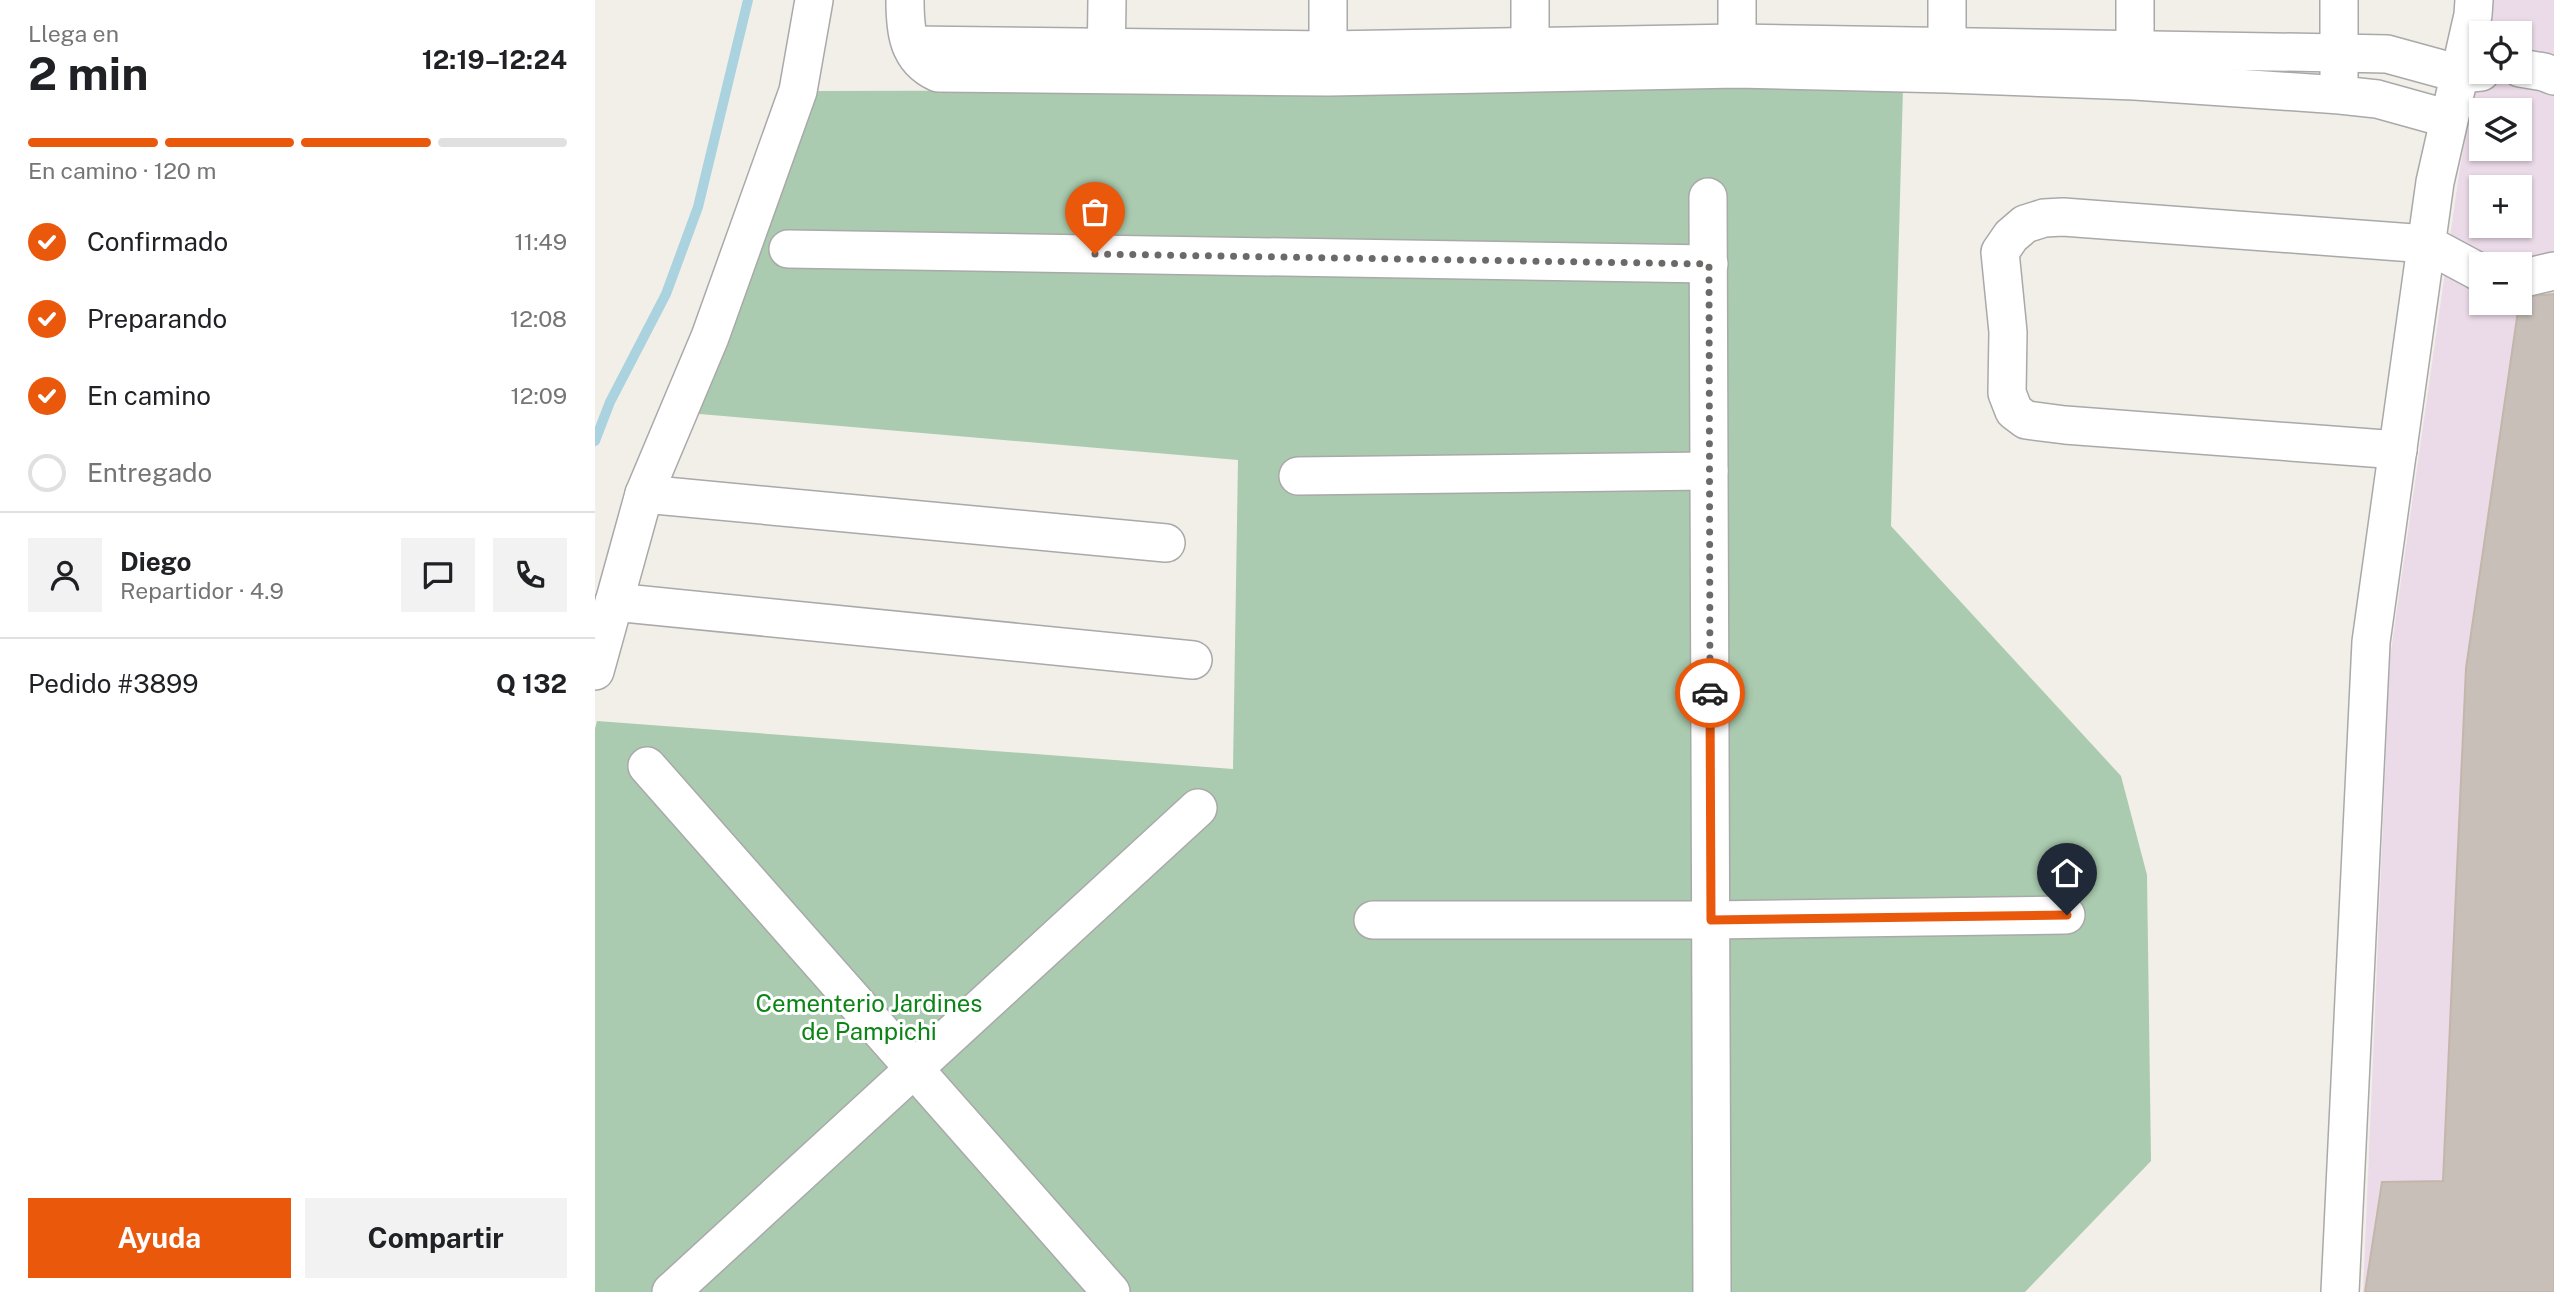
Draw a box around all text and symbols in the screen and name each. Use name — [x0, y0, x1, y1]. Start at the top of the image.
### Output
text: Llega en — [28, 20, 119, 47]
map controls — [2469, 21, 2532, 315]
button: locate — [2469, 21, 2532, 84]
text: 12:19–12:24 — [422, 44, 567, 75]
text: 2 min — [28, 46, 148, 100]
button: layers — [2469, 98, 2532, 161]
text: En camino · 120 m — [28, 157, 216, 184]
button: + — [2469, 175, 2532, 238]
pin — [1065, 182, 1125, 254]
icon: bag — [1076, 193, 1114, 231]
icon: check — [28, 223, 66, 261]
text: Confirmado — [87, 226, 228, 257]
text: 11:49 — [514, 228, 567, 255]
button: − — [2469, 252, 2532, 315]
icon: check — [28, 300, 66, 338]
text: Preparando — [87, 303, 227, 334]
text: 12:08 — [510, 305, 567, 332]
icon: check — [28, 377, 66, 415]
text: En camino — [87, 380, 211, 411]
text: 12:09 — [510, 382, 567, 409]
text: Entregado — [87, 457, 212, 488]
button: person — [28, 538, 102, 612]
button: chat — [401, 538, 475, 612]
button: phone — [493, 538, 567, 612]
text: Diego — [120, 546, 191, 577]
text: Repartidor · 4.9 — [120, 577, 284, 604]
courier — [1675, 658, 1745, 728]
text: Pedido #3899 — [28, 668, 198, 699]
text: Q 132 — [496, 668, 567, 699]
icon: car — [1691, 674, 1729, 712]
pin — [2037, 843, 2097, 915]
icon: home — [2048, 854, 2086, 892]
park label: Cementerio Jardines de Pampichi — [756, 989, 982, 1045]
button: Ayuda — [28, 1198, 291, 1278]
button: Compartir — [305, 1198, 567, 1278]

